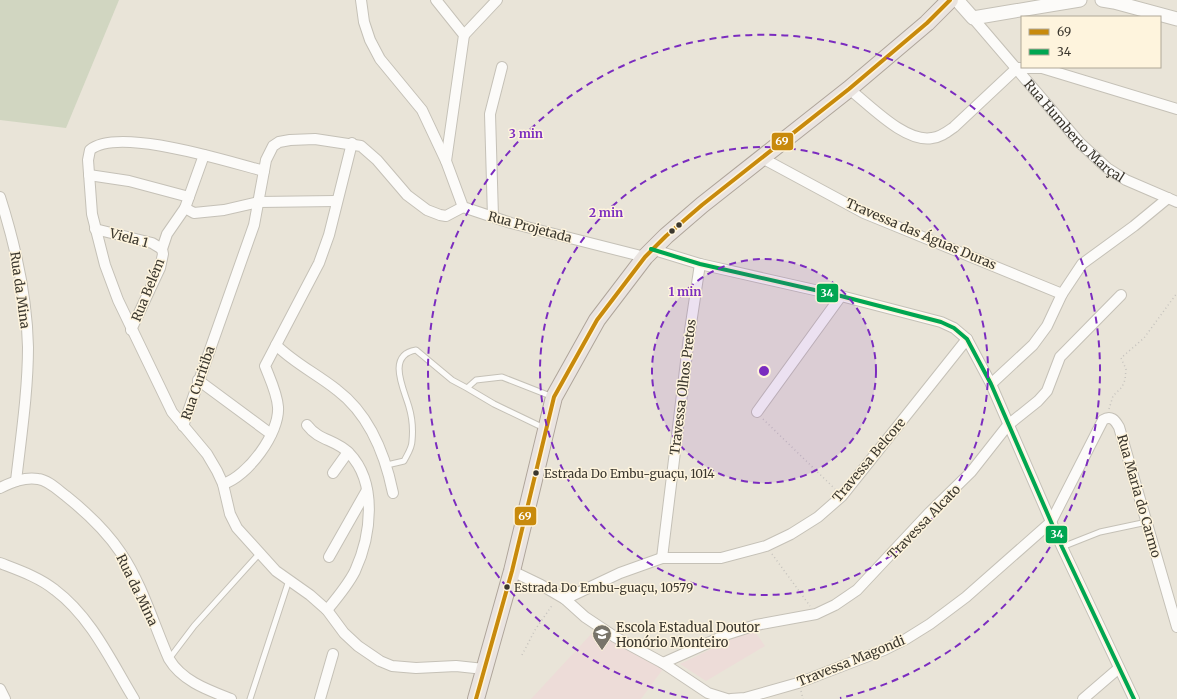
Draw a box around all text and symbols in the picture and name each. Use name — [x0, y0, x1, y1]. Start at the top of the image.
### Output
legend — [1021, 16, 1161, 68]
text: 69 — [1057, 24, 1071, 39]
text: 34 — [1057, 44, 1072, 59]
street label: Rua Humberto Marçal — [1021, 76, 1128, 186]
text: 3 min — [509, 126, 543, 141]
line badge: 69 — [771, 132, 794, 151]
text: 69 — [775, 134, 789, 148]
street label: Travessa das Águas Duras — [843, 194, 999, 273]
text: 2 min — [589, 205, 623, 220]
street label: Rua Projetada — [486, 208, 574, 246]
unlabelled marker — [674, 220, 684, 230]
street label: Viela 1 — [107, 224, 150, 251]
unlabelled marker — [667, 226, 677, 236]
street label: Rua da Mina — [6, 250, 34, 330]
street label: Rua Belém — [128, 256, 168, 324]
line badge: 34 — [816, 283, 839, 303]
text: 1 min — [669, 284, 701, 299]
text: 34 — [820, 286, 834, 300]
street label: Travessa Olhos Pretos — [666, 318, 700, 456]
street label: Rua Curitiba — [177, 344, 219, 422]
centre of rings — [757, 364, 771, 378]
street label: Travessa Belcore — [829, 414, 909, 506]
street label: Rua Maria do Carmo — [1113, 432, 1165, 560]
place label: Estrada Do Embu-guaçu, 1014 — [544, 466, 715, 481]
marker: Estrada Do Embu-guaçu, 1014 — [531, 468, 541, 478]
street label: Travessa Alcato — [884, 481, 964, 563]
line badge: 69 — [514, 506, 537, 526]
text: 69 — [518, 509, 532, 523]
line badge: 34 — [1045, 525, 1068, 544]
text: 34 — [1050, 527, 1064, 541]
street label: Rua da Mina — [112, 551, 162, 629]
place label: Estrada Do Embu-guaçu, 10579 — [514, 580, 693, 595]
marker: Estrada Do Embu-guaçu, 10579 — [502, 582, 512, 592]
place label: Escola Estadual Doutor Honório Monteiro — [616, 619, 760, 651]
school or university icon: Escola Estadual Doutor Honório Monteiro — [591, 623, 613, 651]
street label: Travessa Magondi — [795, 632, 907, 690]

